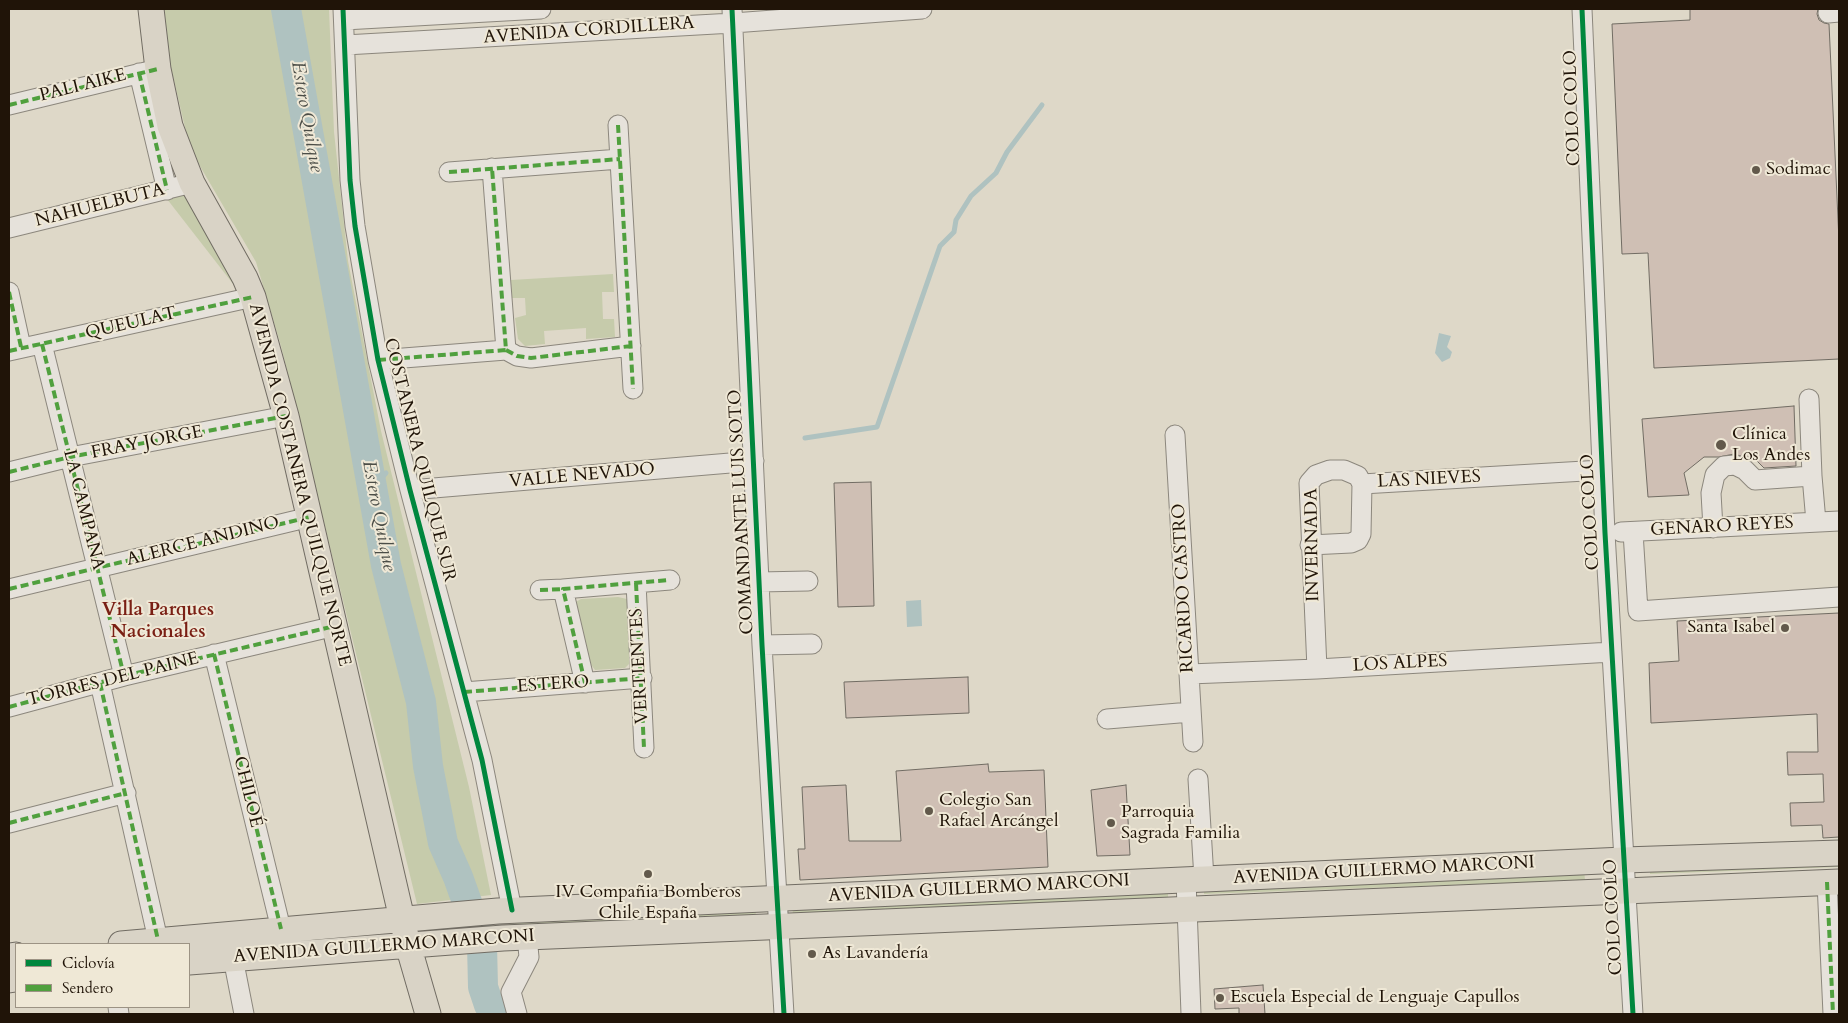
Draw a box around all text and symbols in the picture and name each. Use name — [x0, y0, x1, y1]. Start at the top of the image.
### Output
street label: AVENIDA CORDILLERA — [483, 13, 695, 49]
street label: COLO COLO — [1560, 49, 1586, 167]
water label: Estero Quilque — [285, 60, 327, 174]
street label: PALI AIKE — [37, 65, 129, 107]
place label: Sodimac — [1766, 159, 1831, 181]
marker: Sodimac — [1750, 164, 1762, 176]
street label: NAHUELBUTA — [33, 179, 167, 233]
street label: AVENIDA COSTANERA QUILQUE NORTE — [243, 301, 355, 669]
street label: QUEULAT — [83, 303, 179, 345]
street label: COSTANERA QUILQUE SUR — [378, 336, 460, 584]
street label: COMANDANTE LUIS SOTO — [725, 389, 759, 635]
street label: FRAY JORGE — [89, 422, 205, 464]
place label: Clínica Los Andes — [1732, 424, 1810, 466]
marker: Clínica Los Andes — [1714, 438, 1728, 452]
street label: LA CAMPANA — [58, 447, 108, 573]
street label: COLO COLO — [1577, 453, 1605, 571]
water label: Estero Quilque — [356, 459, 400, 573]
street label: VALLE NEVADO — [508, 459, 656, 493]
street label: LAS NIEVES — [1377, 467, 1481, 493]
street label: INVERNADA — [1301, 488, 1325, 602]
street label: RICARDO CASTRO — [1169, 503, 1199, 673]
street label: GENARO REYES — [1650, 512, 1794, 542]
street label: ALERCE ANDINO — [124, 513, 282, 571]
district label: Villa Parques Nacionales — [102, 600, 214, 644]
street label: VERTIENTES — [626, 608, 654, 724]
place label: Santa Isabel — [1687, 617, 1775, 639]
marker: Santa Isabel — [1779, 622, 1791, 634]
street label: TORRES DEL PAINE — [25, 648, 201, 712]
street label: LOS ALPES — [1352, 651, 1448, 677]
street label: ESTERO — [516, 672, 590, 698]
street label: CHILOÉ — [228, 754, 266, 830]
place label: Colegio San Rafael Arcángel — [939, 790, 1059, 832]
place label: Parroquia Sagrada Familia — [1121, 802, 1240, 844]
marker: Colegio San Rafael Arcángel — [923, 805, 935, 817]
marker: Parroquia Sagrada Familia — [1105, 817, 1117, 829]
street label: AVENIDA GUILLERMO MARCONI — [1233, 852, 1535, 890]
street label: COLO COLO — [1600, 858, 1628, 976]
marker: IV Compañia Bomberos Chile España — [642, 868, 654, 880]
street label: AVENIDA GUILLERMO MARCONI — [828, 870, 1130, 908]
place label: IV Compañia Bomberos Chile España — [555, 882, 741, 924]
street label: AVENIDA GUILLERMO MARCONI — [233, 926, 535, 968]
legend — [15, 943, 190, 1008]
place label: As Lavandería — [822, 943, 929, 965]
marker: As Lavandería — [806, 948, 818, 960]
text: Ciclovía — [62, 953, 115, 973]
text: Sendero — [62, 978, 113, 998]
place label: Escuela Especial de Lenguaje Capullos — [1230, 987, 1520, 1009]
marker: Escuela Especial de Lenguaje Capullos — [1214, 992, 1226, 1004]

